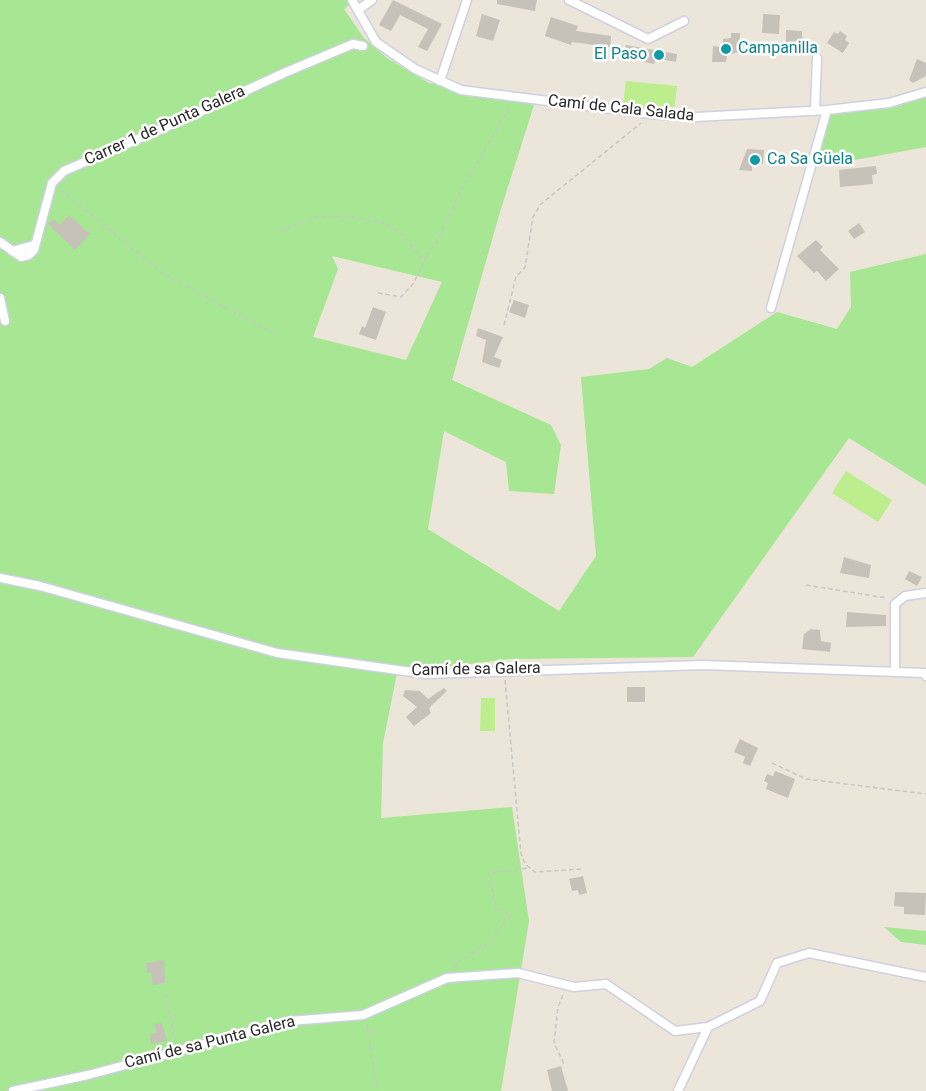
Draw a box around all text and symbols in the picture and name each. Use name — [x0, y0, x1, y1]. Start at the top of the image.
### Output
place label: Campanilla — [738, 39, 818, 59]
marker: Campanilla — [719, 42, 733, 56]
place label: El Paso — [594, 45, 647, 65]
marker: El Paso — [652, 48, 666, 62]
street label: Carrer 1 de Punta Galera — [82, 82, 248, 170]
street label: Camí de Cala Salada — [547, 92, 695, 126]
place label: Ca Sa Güela — [767, 150, 853, 170]
marker: Ca Sa Güela — [748, 153, 762, 167]
street label: Camí de sa Galera — [411, 659, 541, 681]
street label: Camí de sa Punta Galera — [123, 1013, 297, 1073]

